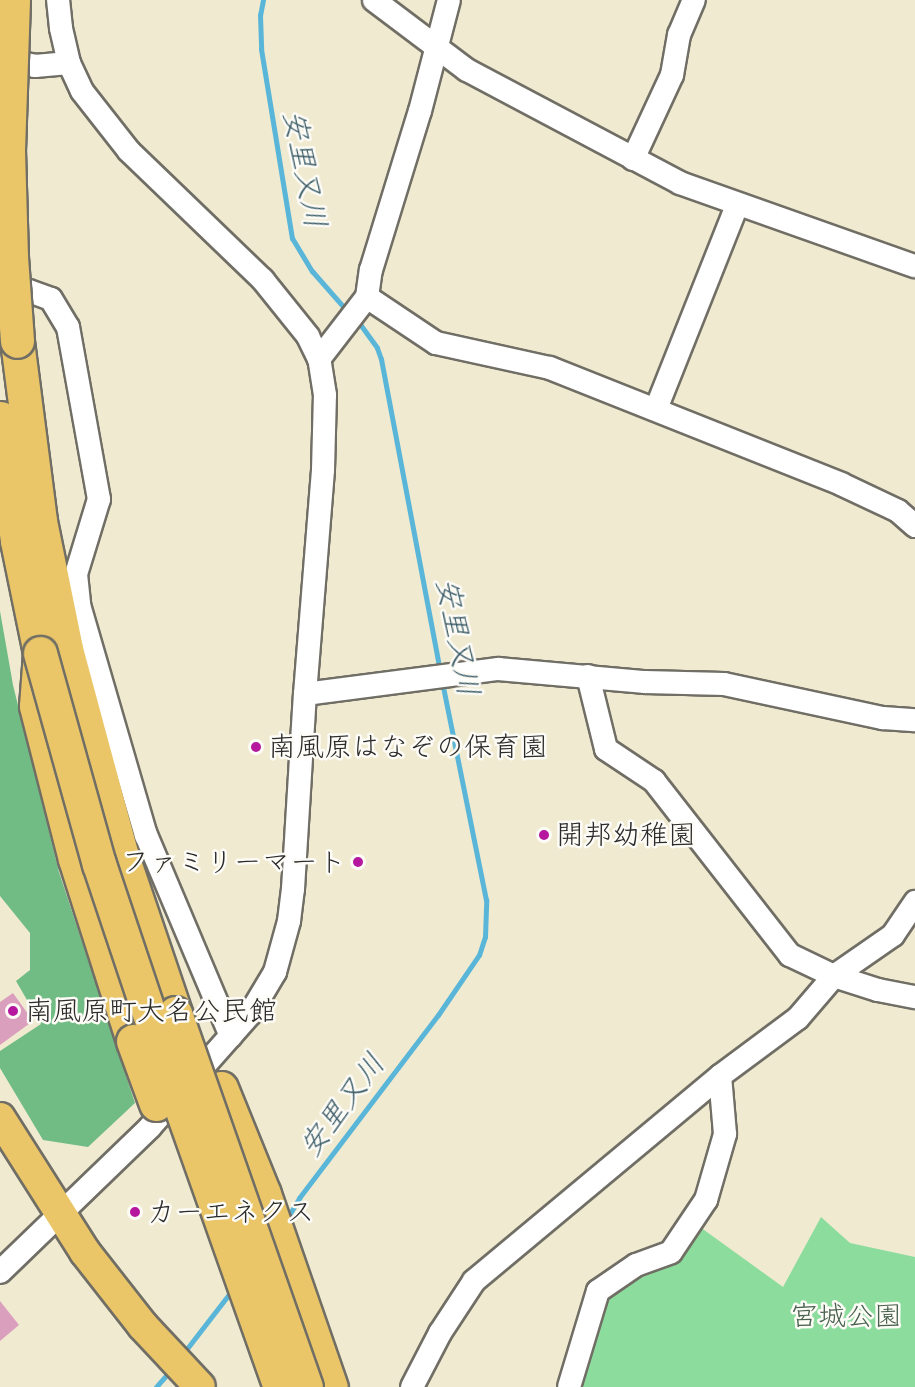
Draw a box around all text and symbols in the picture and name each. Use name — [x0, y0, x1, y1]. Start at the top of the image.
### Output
water label: 安里又川 — [276, 107, 334, 231]
water label: 安里又川 — [429, 575, 487, 699]
place label: 南風原はなぞの保育園 — [268, 730, 548, 764]
marker: 南風原はなぞの保育園 — [249, 740, 263, 754]
place label: 開邦幼稚園 — [556, 818, 696, 852]
marker: 開邦幼稚園 — [537, 828, 551, 842]
place label: ファミリーマート — [122, 845, 346, 879]
marker: ファミリーマート — [351, 855, 365, 869]
place label: 南風原町大名公民館 — [25, 994, 277, 1028]
marker: 南風原町大名公民館 — [6, 1004, 20, 1018]
water label: 安里又川 — [292, 1046, 392, 1164]
place label: カーエネクス — [147, 1195, 315, 1229]
marker: カーエネクス — [128, 1205, 142, 1219]
park label: 宮城公園 — [790, 1299, 902, 1333]

